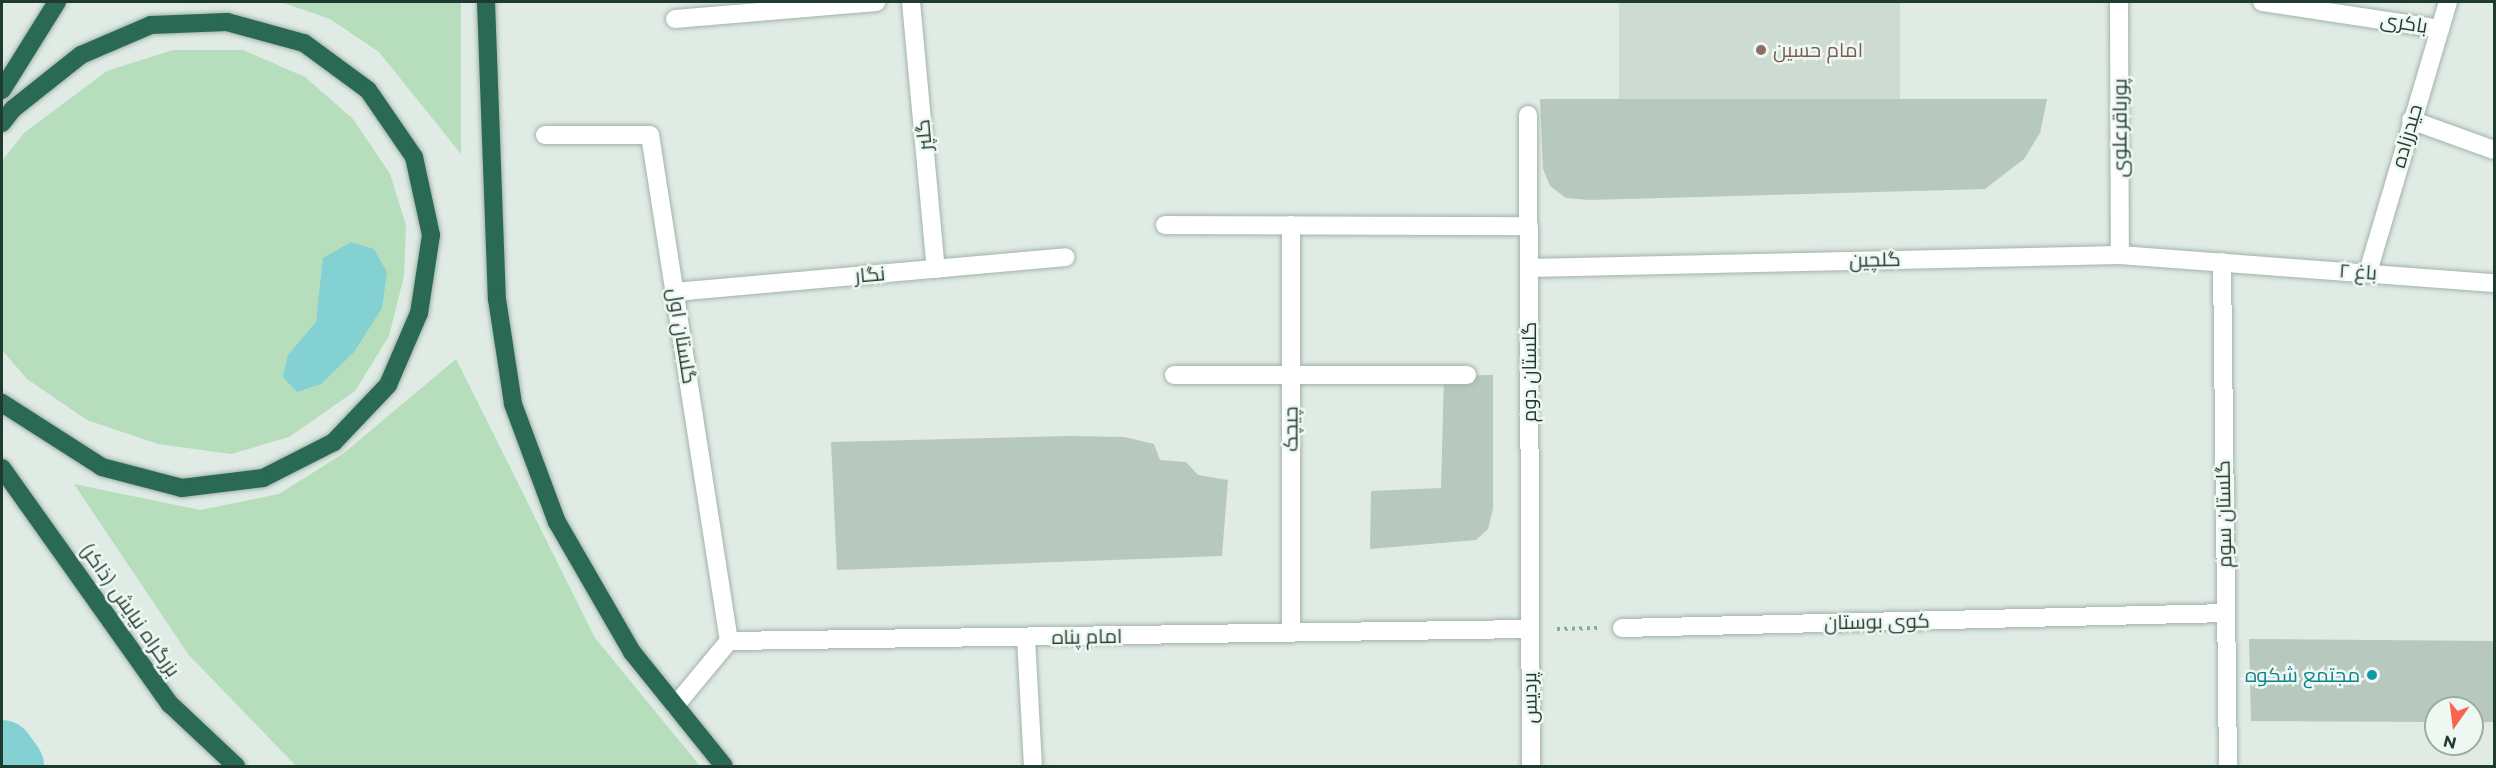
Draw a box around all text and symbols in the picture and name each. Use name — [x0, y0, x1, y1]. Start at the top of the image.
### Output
street label: باکری — [2379, 7, 2429, 39]
place label: امام حسین — [1773, 38, 1863, 62]
marker: امام حسین — [1754, 43, 1768, 57]
street label: پورباقرعلوی — [2108, 79, 2132, 177]
street label: حیدرزاده — [2387, 101, 2427, 171]
street label: گلپر — [911, 118, 937, 152]
street label: گلچین — [1849, 248, 1901, 272]
street label: باغ ۲ — [2338, 259, 2378, 285]
street label: نگار — [854, 262, 886, 288]
street label: گلستان اول — [663, 286, 701, 386]
street label: گلستان دوم — [1517, 322, 1541, 422]
street label: چیچک — [1279, 406, 1303, 452]
street label: گلستان سوم — [2211, 460, 2237, 568]
street label: بزرگراه نیایش (ذاکر) — [75, 539, 185, 681]
street label: کوی بوستان — [1824, 609, 1930, 635]
street label: امام پناه — [1051, 624, 1123, 650]
place label: مجتمع شکوه — [2245, 663, 2360, 687]
marker: مجتمع شکوه — [2365, 668, 2379, 682]
street label: پردیس — [1518, 672, 1542, 724]
north arrow — [2424, 696, 2484, 756]
text: N — [2441, 731, 2459, 753]

